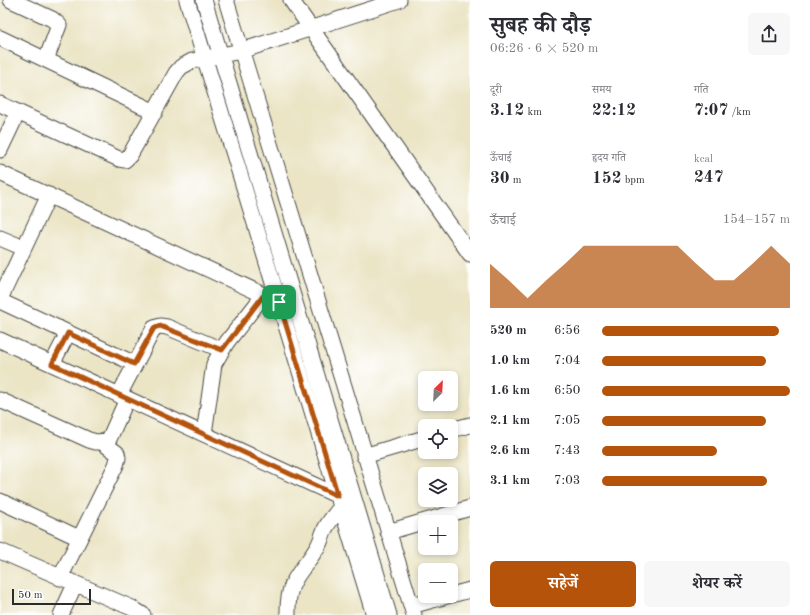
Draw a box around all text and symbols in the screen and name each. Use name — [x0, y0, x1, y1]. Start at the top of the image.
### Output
button: share — [748, 13, 790, 55]
text: सुबह की दौड़ — [490, 15, 591, 37]
text: 06:26 · 6 × 520 m — [490, 42, 598, 55]
text: दूरी — [490, 85, 502, 96]
text: समय — [592, 85, 611, 96]
text: गति — [694, 85, 708, 96]
text: 3.12 — [490, 102, 524, 119]
text: 22:12 — [592, 102, 636, 119]
text: 7:07 — [694, 102, 728, 119]
text: km — [524, 107, 542, 118]
text: /km — [728, 107, 751, 118]
text: ऊँचाई — [490, 153, 512, 164]
text: हृदय गति — [592, 153, 626, 164]
text: kcal — [694, 154, 713, 165]
text: 247 — [694, 169, 724, 186]
text: 30 — [490, 170, 510, 187]
text: 152 — [592, 170, 622, 187]
text: m — [510, 175, 522, 186]
text: bpm — [622, 175, 645, 186]
text: 154–157 m — [723, 213, 790, 226]
text: ऊँचाई — [490, 214, 516, 227]
pin — [262, 285, 296, 319]
icon: arrive — [268, 291, 290, 313]
text: 520 m — [490, 324, 527, 337]
text: 6:56 — [554, 324, 580, 337]
text: 1.0 km — [490, 354, 530, 367]
text: 7:04 — [554, 354, 580, 367]
north arrow — [418, 371, 458, 411]
map controls — [418, 371, 458, 603]
text: 1.6 km — [490, 384, 530, 397]
text: 6:50 — [554, 384, 580, 397]
text: 2.1 km — [490, 414, 530, 427]
text: 7:05 — [554, 414, 580, 427]
button: locate — [418, 419, 458, 459]
text: 2.6 km — [490, 444, 530, 457]
text: 7:43 — [554, 444, 580, 457]
button: layers — [418, 467, 458, 507]
text: 3.1 km — [490, 474, 530, 487]
text: 7:03 — [554, 474, 580, 487]
button: + — [418, 515, 458, 555]
button: सहेजें — [490, 561, 636, 607]
button: शेयर करें — [644, 561, 790, 607]
button: − — [418, 563, 458, 603]
scale bar — [12, 587, 91, 606]
text: 50 m — [18, 590, 43, 601]

